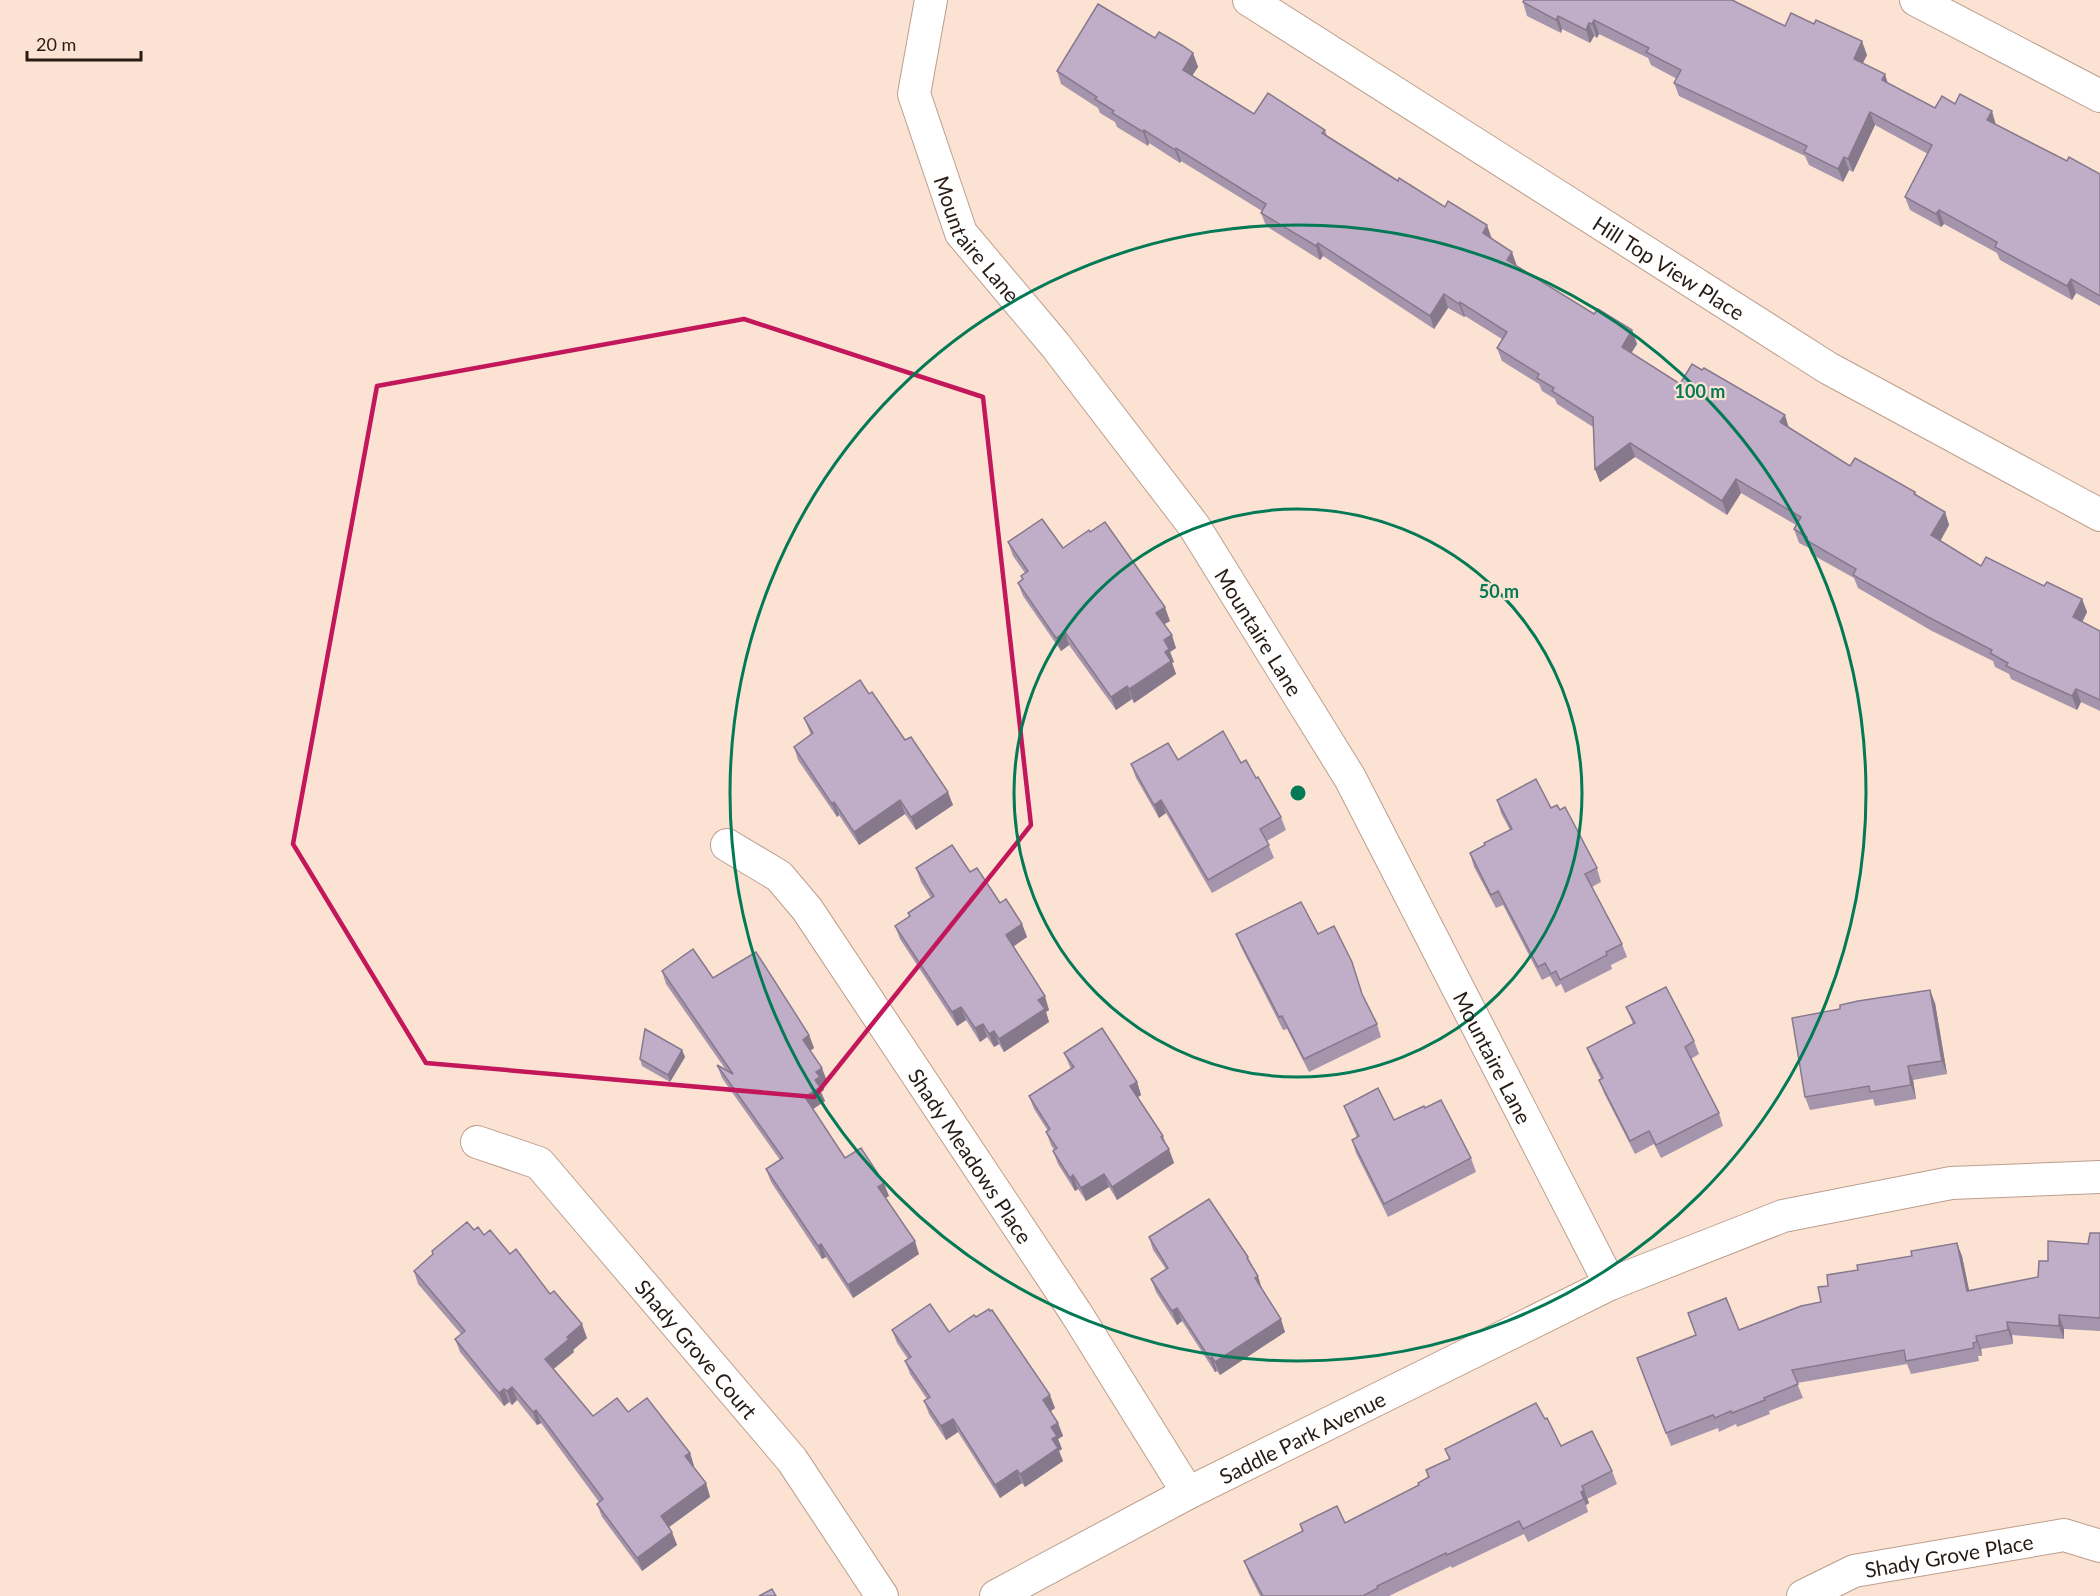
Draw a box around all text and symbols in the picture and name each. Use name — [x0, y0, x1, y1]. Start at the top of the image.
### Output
scale bar — [27, 24, 141, 62]
text: 20 m — [36, 33, 76, 55]
street label: Mountaire Lane — [930, 172, 1025, 306]
street label: Hill Top View Place — [1589, 210, 1750, 324]
text: 100 m — [1675, 380, 1725, 402]
street label: Mountaire Lane — [1211, 563, 1308, 700]
text: 50 m — [1479, 580, 1519, 602]
centre of rings — [1288, 783, 1308, 803]
street label: Mountaire Lane — [1449, 987, 1538, 1127]
street label: Shady Meadows Place — [904, 1063, 1038, 1248]
street label: Shady Grove Court — [631, 1274, 763, 1423]
street label: Saddle Park Avenue — [1215, 1385, 1389, 1488]
street label: Shady Grove Place — [1863, 1528, 2035, 1581]

